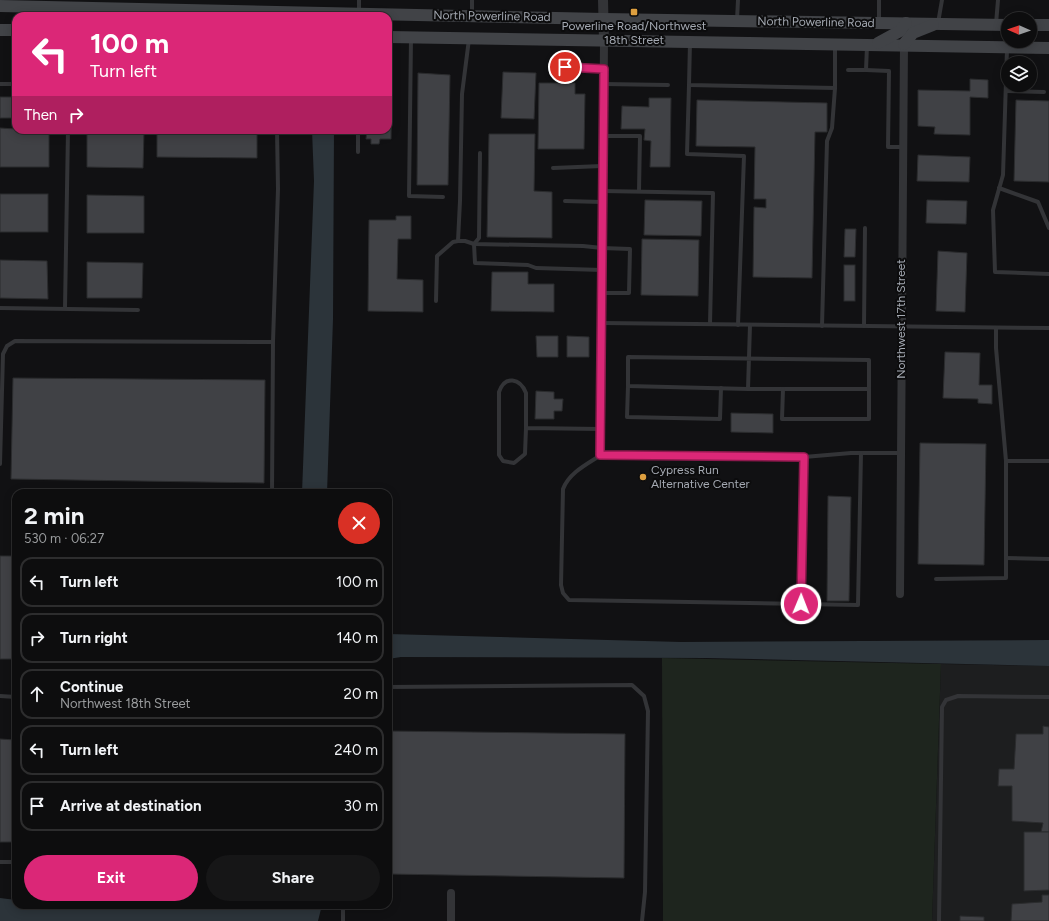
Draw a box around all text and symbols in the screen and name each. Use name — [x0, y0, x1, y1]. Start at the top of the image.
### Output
marker: Powerline Road/Northwest 18th Street — [629, 7, 639, 17]
street label: North Powerline Road — [433, 8, 551, 24]
north arrow — [1001, 12, 1037, 48]
map controls — [1001, 12, 1037, 92]
street label: North Powerline Road — [757, 14, 875, 30]
place label: Powerline Road/Northwest 18th Street — [562, 19, 707, 47]
text: 100 m — [90, 26, 169, 60]
icon: left — [24, 28, 76, 80]
pin — [548, 50, 582, 84]
icon: arrive — [554, 56, 576, 78]
button: layers — [1001, 56, 1037, 92]
text: Turn left — [90, 60, 157, 82]
icon: right — [65, 104, 87, 126]
text: Then — [24, 106, 57, 124]
street label: Northwest 17th Street — [894, 259, 908, 379]
place label: Cypress Run Alternative Center — [651, 463, 750, 491]
marker: Cypress Run Alternative Center — [638, 472, 648, 482]
text: 2 min — [24, 501, 84, 530]
button: close — [338, 502, 380, 544]
text: 530 m · 06:27 — [24, 531, 104, 546]
icon: left — [26, 571, 48, 593]
text: Turn left — [60, 573, 118, 591]
text: 100 m — [336, 573, 378, 591]
position arrow — [780, 583, 822, 625]
icon: right — [26, 627, 48, 649]
text: Turn right — [60, 629, 128, 647]
text: 140 m — [336, 629, 378, 647]
text: Continue — [60, 678, 123, 696]
icon: ahead — [26, 683, 48, 705]
text: 20 m — [344, 685, 378, 703]
text: Northwest 18th Street — [60, 696, 191, 711]
icon: left — [26, 739, 48, 761]
text: Turn left — [60, 741, 118, 759]
text: 240 m — [334, 741, 378, 759]
icon: arrive — [26, 795, 48, 817]
text: Arrive at destination — [60, 797, 201, 815]
text: 30 m — [344, 797, 378, 815]
button: Exit — [24, 855, 198, 901]
button: Share — [206, 855, 380, 901]

